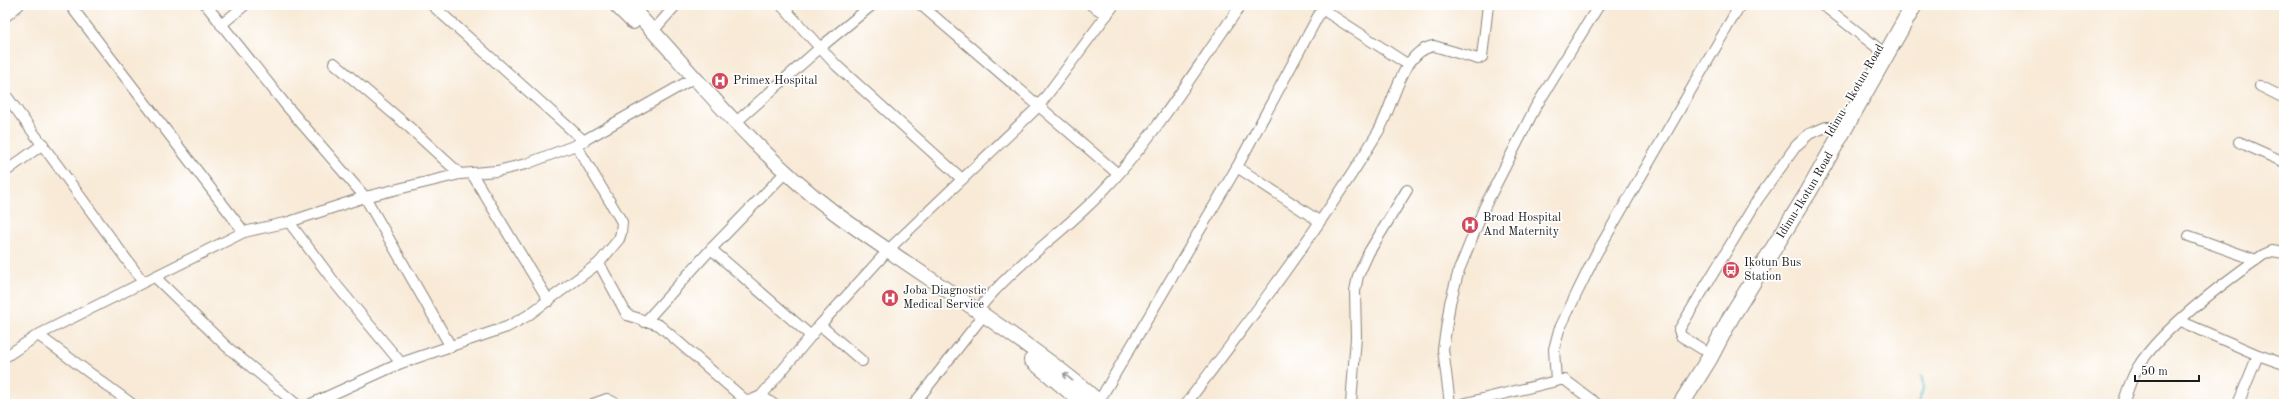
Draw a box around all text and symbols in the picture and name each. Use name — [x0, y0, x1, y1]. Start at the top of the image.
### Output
street label: Idimu - Ikotun Road — [1823, 42, 1887, 140]
hospital icon: Primex Hospital — [710, 71, 730, 91]
place label: Primex Hospital — [733, 75, 817, 87]
street label: Idimu-Ikotun Road — [1775, 150, 1836, 241]
place label: Broad Hospital And Maternity — [1483, 212, 1561, 238]
hospital icon: Broad Hospital And Maternity — [1460, 215, 1480, 235]
place label: Ikotun Bus Station — [1744, 257, 1801, 283]
bus stop icon: Ikotun Bus Station — [1721, 260, 1741, 280]
place label: Joba Diagnostic Medical Service — [903, 285, 986, 311]
hospital icon: Joba Diagnostic Medical Service — [880, 288, 900, 308]
scale bar — [2135, 357, 2199, 383]
text: 50 m — [2141, 365, 2168, 378]
one-way arrow — [1063, 373, 1074, 381]

